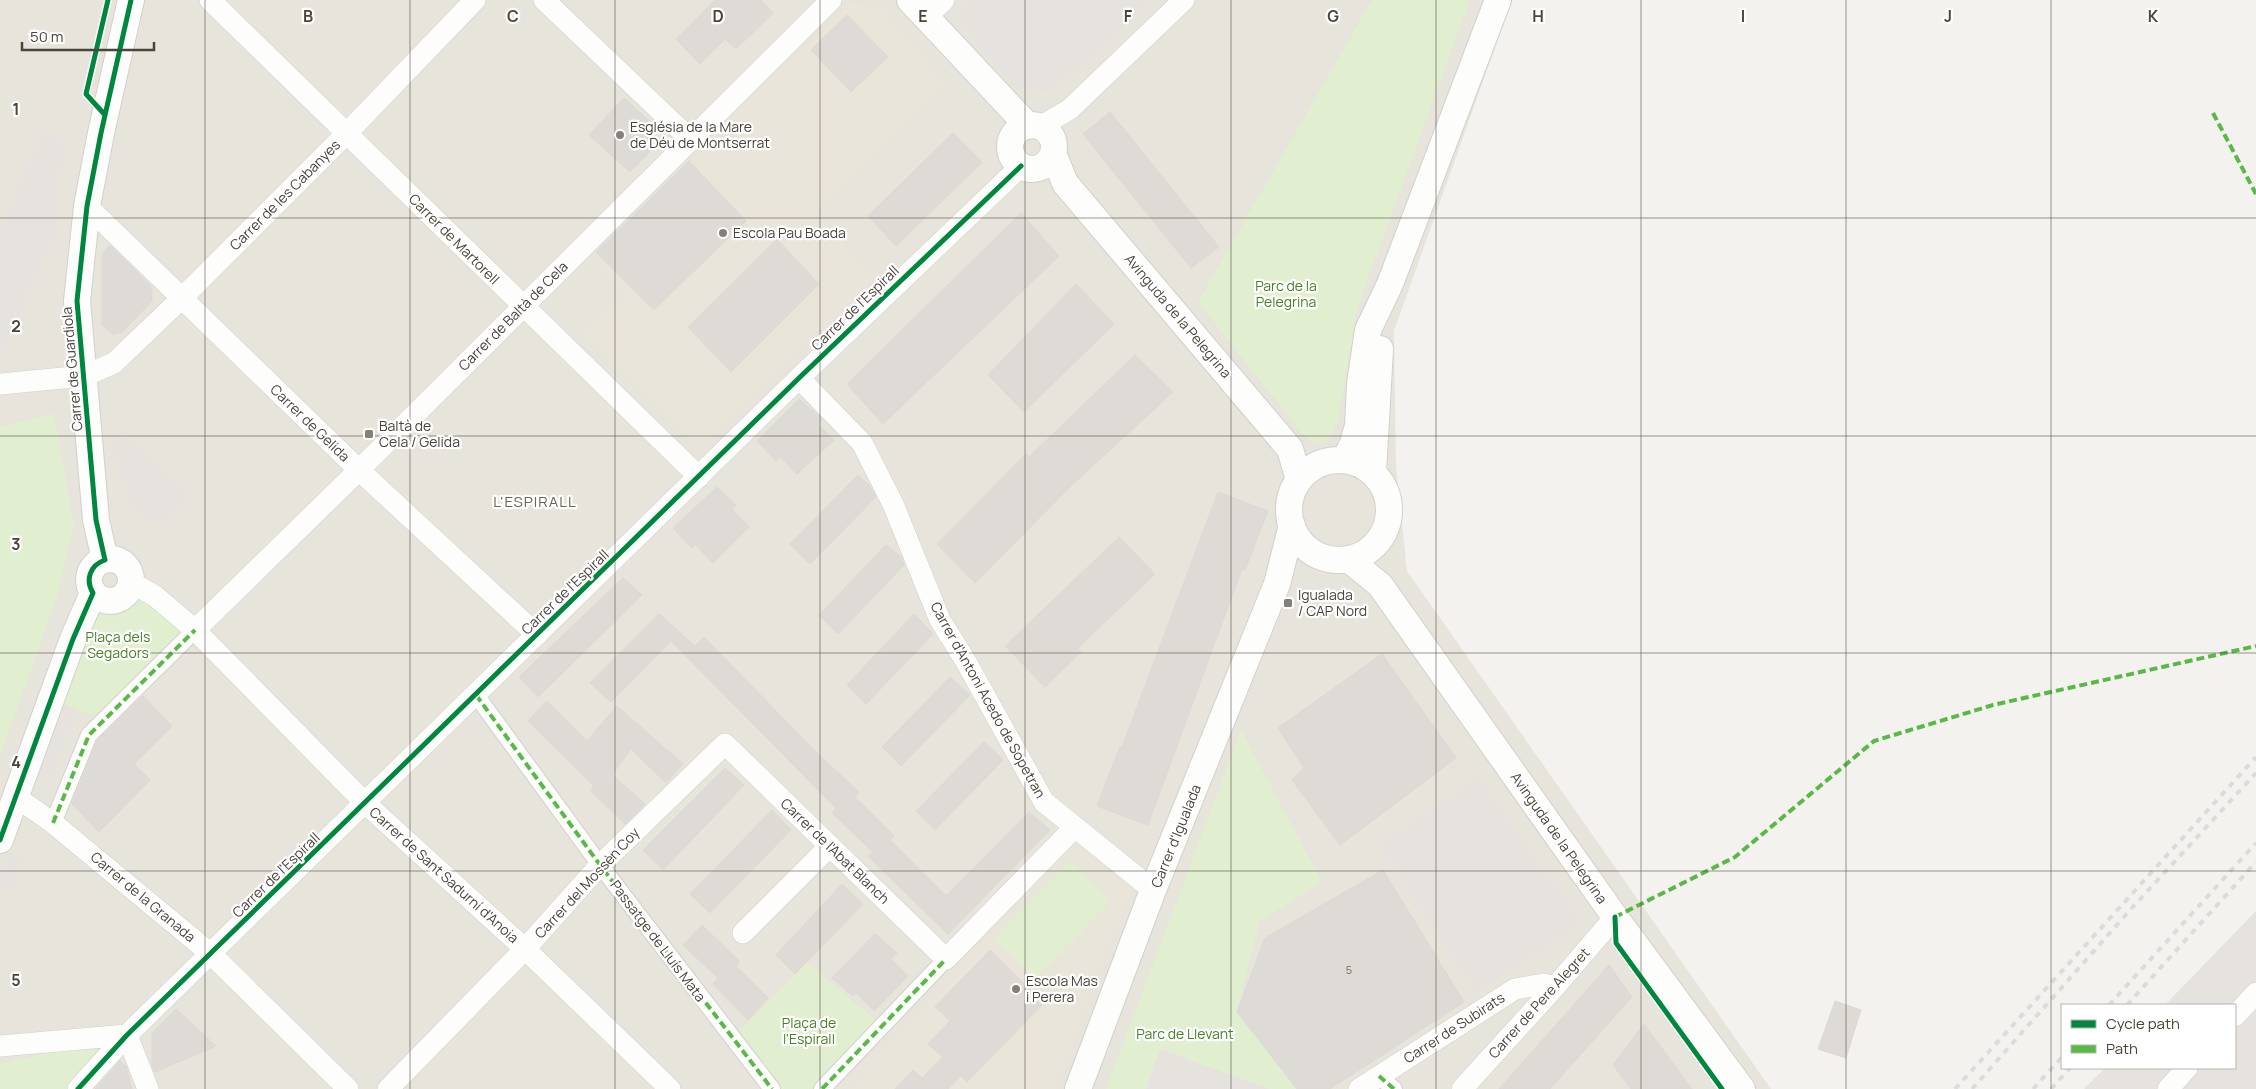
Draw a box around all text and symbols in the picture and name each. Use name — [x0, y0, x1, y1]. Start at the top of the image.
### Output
text: B — [303, 5, 313, 27]
text: C — [507, 5, 519, 27]
text: D — [712, 5, 724, 27]
text: E — [918, 5, 928, 27]
text: F — [1124, 5, 1133, 27]
text: G — [1327, 5, 1339, 27]
text: H — [1532, 5, 1544, 27]
text: I — [1741, 5, 1745, 27]
text: J — [1944, 5, 1952, 27]
text: K — [2148, 5, 2159, 27]
scale bar — [22, 20, 155, 52]
text: 50 m — [30, 26, 64, 47]
text: 1 — [12, 98, 20, 120]
place label: Església de la Mare de Déu de Montserrat — [630, 117, 770, 152]
marker: Església de la Mare de Déu de Montserrat — [614, 129, 626, 141]
street label: Carrer de les Cabanyes — [225, 135, 344, 254]
street label: Carrer de Martorell — [405, 189, 504, 288]
place label: Escola Pau Boada — [733, 223, 846, 242]
marker: Escola Pau Boada — [717, 227, 729, 239]
street label: Avinguda de la Pelegrina — [1121, 250, 1236, 382]
street label: Carrer de Baltà de Cela — [454, 257, 571, 374]
street label: Carrer de l'Espirall — [807, 261, 903, 354]
park label: Parc de la Pelegrina — [1255, 276, 1317, 311]
street label: Carrer de Guardiola — [57, 306, 86, 432]
text: 2 — [11, 315, 21, 337]
street label: Carrer de Gelida — [266, 380, 354, 465]
place label: Baltà de Cela / Gelida — [379, 416, 460, 451]
marker: Baltà de Cela / Gelida — [363, 428, 375, 440]
district label: L'ESPIRALL — [493, 491, 577, 512]
text: 3 — [11, 533, 21, 555]
street label: Carrer de l'Espirall — [517, 545, 613, 638]
place label: Igualada / CAP Nord — [1298, 585, 1367, 620]
marker: Igualada / CAP Nord — [1282, 597, 1294, 609]
street label: Carrer d'Antoni Acedo de Sopetran — [926, 598, 1050, 801]
park label: Plaça dels Segadors — [86, 627, 150, 662]
text: 4 — [11, 751, 21, 773]
street label: Avinguda de la Pelegrina — [1507, 768, 1612, 907]
street label: Carrer d'Igualada — [1146, 781, 1205, 890]
street label: Carrer de l'Abat Blanch — [777, 794, 894, 908]
street label: Carrer de Sant Sadurní d'Anoia — [366, 802, 523, 947]
street label: Carrer del Mossèn Coy — [530, 823, 644, 942]
street label: Carrer de l'Espirall — [228, 828, 324, 921]
street label: Carrer de la Granada — [87, 847, 200, 946]
street label: Passatge de Lluís Mata — [606, 876, 710, 1005]
street label: Carrer de Pere Alegret — [1484, 943, 1594, 1062]
house number: 5 — [1346, 962, 1352, 977]
text: 5 — [11, 969, 21, 991]
place label: Escola Mas i Perera — [1026, 971, 1098, 1006]
marker: Escola Mas i Perera — [1010, 983, 1022, 995]
street label: Carrer de Subirats — [1399, 988, 1508, 1067]
legend — [2061, 1004, 2236, 1069]
park label: Plaça de l'Espirall — [782, 1013, 836, 1048]
text: Cycle path — [2106, 1013, 2180, 1034]
park label: Parc de Llevant — [1136, 1024, 1234, 1043]
text: Path — [2106, 1038, 2138, 1059]

